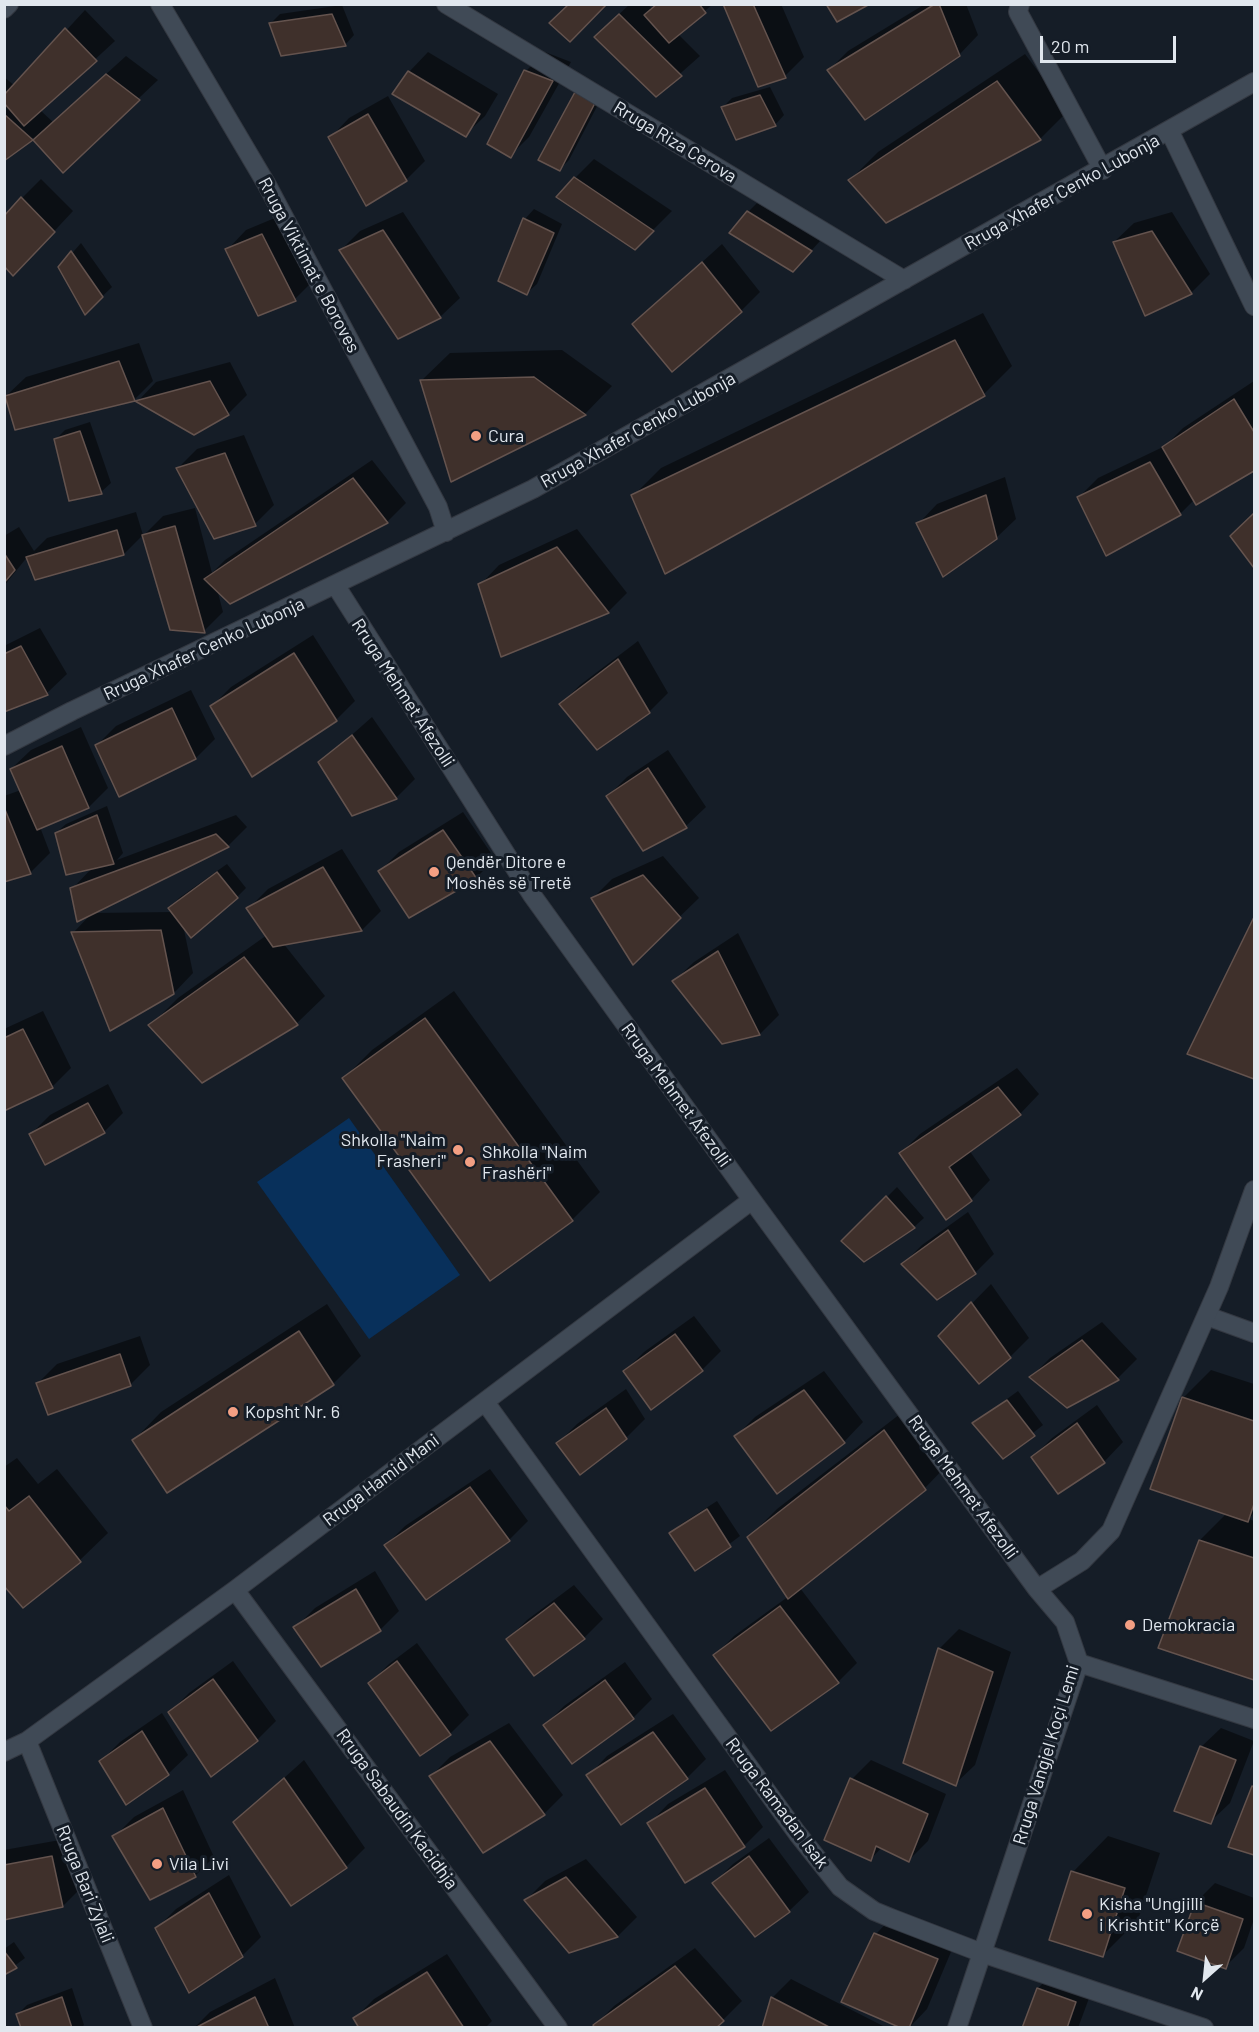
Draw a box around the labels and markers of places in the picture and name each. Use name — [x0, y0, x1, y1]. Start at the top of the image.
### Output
place label: Cura — [488, 425, 524, 447]
marker: Cura — [469, 429, 483, 443]
place label: Qendër Ditore e Moshës së Tretë — [446, 851, 572, 894]
marker: Qendër Ditore e Moshës së Tretë — [427, 865, 441, 879]
place label: Shkolla "Naim Frasheri" — [341, 1129, 446, 1172]
place label: Shkolla "Naim Frashëri" — [482, 1141, 587, 1184]
marker: Shkolla "Naim Frasheri" — [451, 1143, 465, 1157]
marker: Shkolla "Naim Frashëri" — [463, 1155, 477, 1169]
place label: Kopsht Nr. 6 — [245, 1401, 340, 1423]
marker: Kopsht Nr. 6 — [226, 1405, 240, 1419]
place label: Demokracia — [1142, 1614, 1235, 1636]
marker: Demokracia — [1123, 1618, 1137, 1632]
place label: Vila Livi — [169, 1853, 229, 1875]
marker: Vila Livi — [150, 1857, 164, 1871]
place label: Kisha "Ungjilli i Krishtit" Korçë — [1099, 1893, 1220, 1936]
marker: Kisha "Ungjilli i Krishtit" Korçë — [1080, 1907, 1094, 1921]

